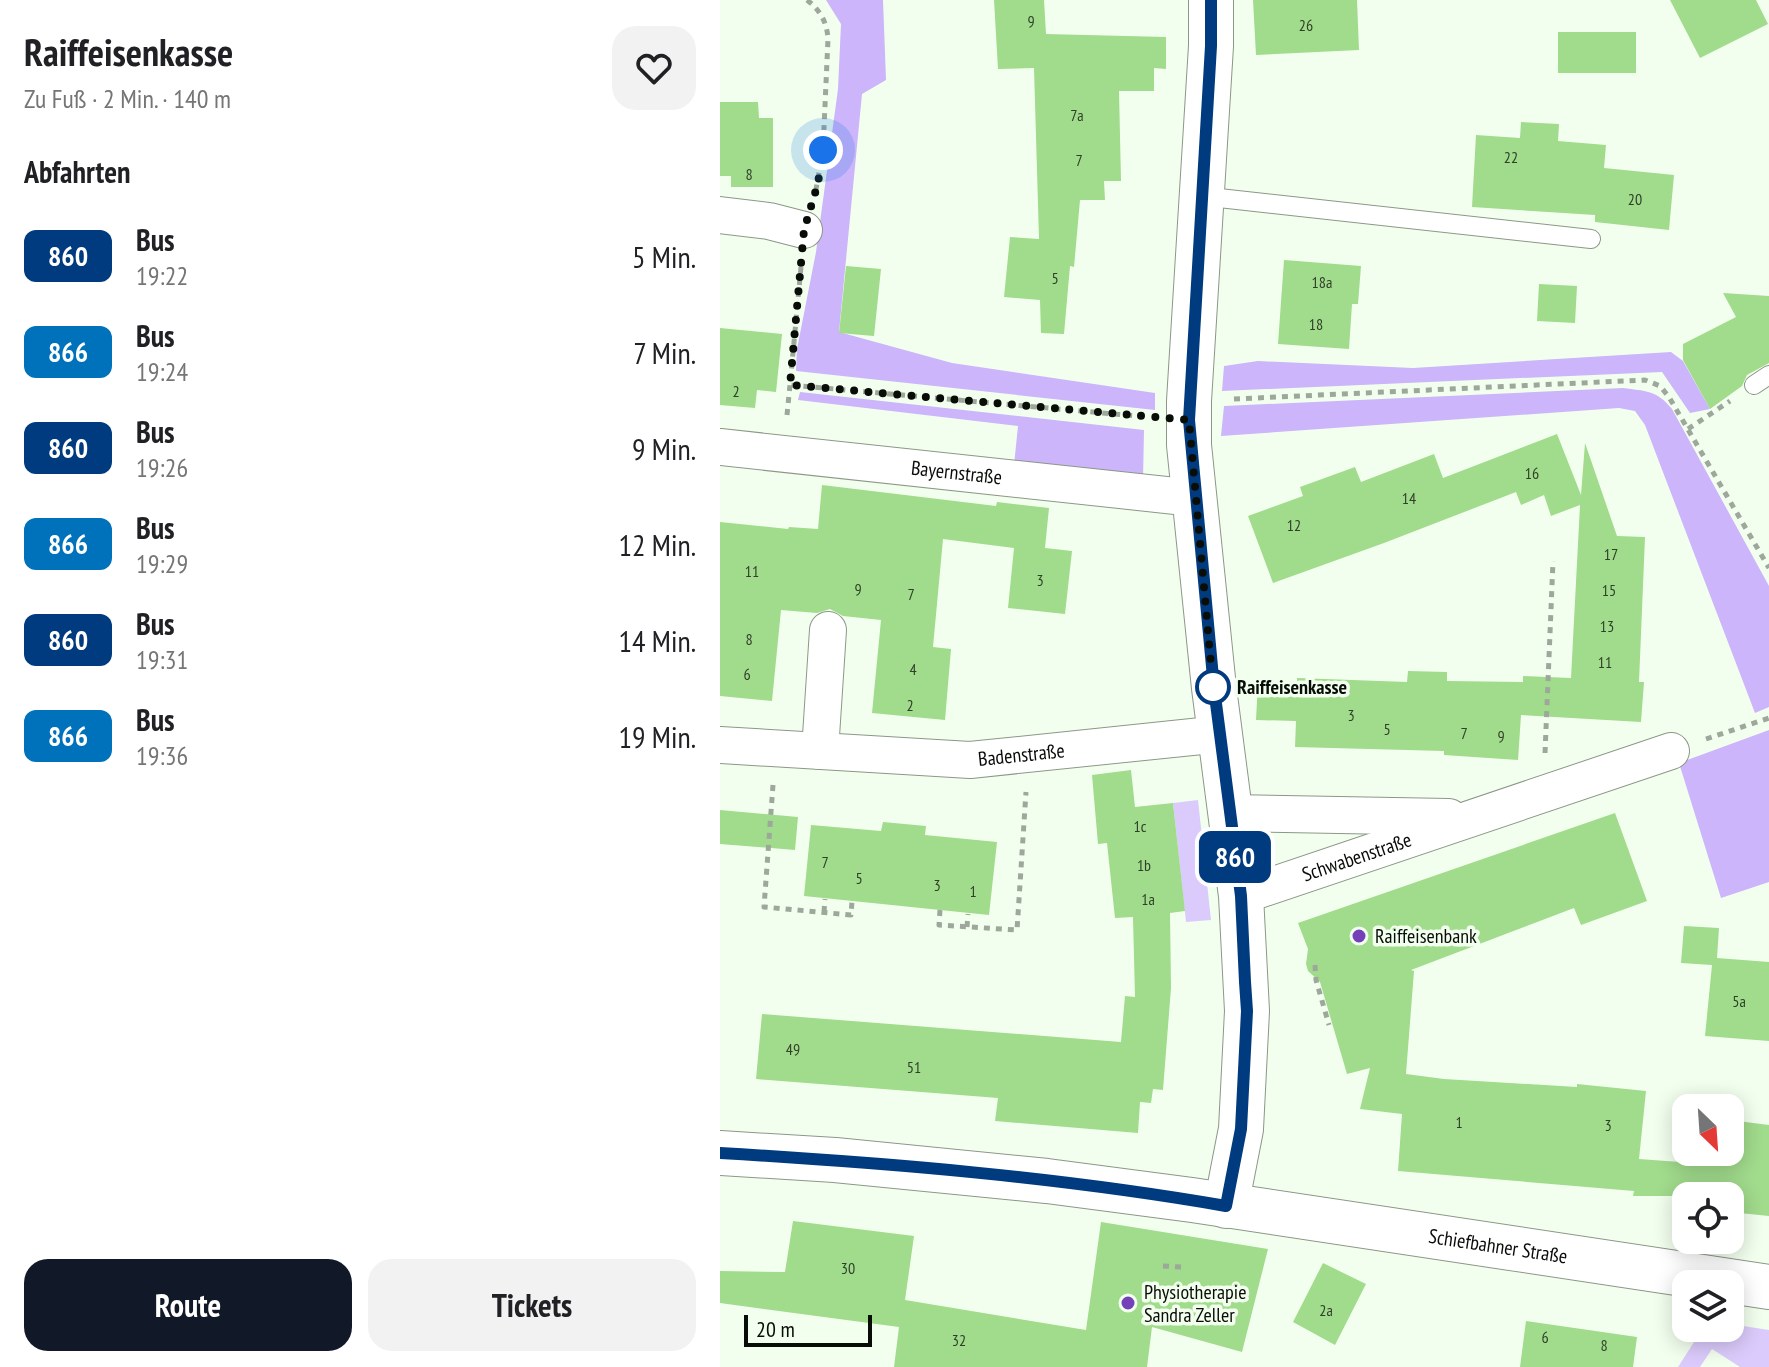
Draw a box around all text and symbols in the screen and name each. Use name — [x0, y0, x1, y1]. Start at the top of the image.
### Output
house number: 9 — [1027, 11, 1035, 31]
house number: 26 — [1299, 15, 1313, 35]
button: heart — [612, 26, 696, 110]
text: Raiffeisenkasse — [24, 27, 233, 76]
text: Zu Fuß · 2 Min. · 140 m — [24, 82, 231, 115]
house number: 7a — [1070, 105, 1084, 125]
your location — [803, 130, 843, 170]
house number: 22 — [1504, 147, 1518, 167]
house number: 7 — [1075, 150, 1083, 170]
text: Abfahrten — [24, 152, 130, 191]
house number: 8 — [745, 164, 753, 184]
house number: 20 — [1628, 189, 1642, 209]
text: Bus — [136, 220, 175, 259]
text: 860 — [48, 237, 88, 274]
text: 5 Min. — [632, 237, 696, 276]
text: 19:22 — [136, 259, 188, 292]
house number: 5 — [1051, 268, 1059, 288]
house number: 18a — [1312, 272, 1332, 292]
house number: 18 — [1309, 314, 1323, 334]
text: Bus — [136, 316, 175, 355]
text: 866 — [48, 333, 88, 370]
text: 7 Min. — [633, 333, 696, 372]
text: 19:24 — [136, 355, 188, 388]
house number: 2 — [732, 381, 740, 401]
text: Bus — [136, 412, 175, 451]
text: 860 — [48, 429, 88, 466]
text: 9 Min. — [632, 429, 696, 468]
text: 19:26 — [136, 451, 188, 484]
street label: Bayernstraße — [910, 455, 1003, 490]
house number: 16 — [1525, 463, 1539, 483]
house number: 14 — [1402, 488, 1416, 508]
text: Bus — [136, 508, 175, 547]
house number: 12 — [1287, 515, 1301, 535]
text: 866 — [48, 525, 88, 562]
text: 12 Min. — [619, 525, 696, 564]
house number: 17 — [1604, 544, 1618, 564]
text: 19:29 — [136, 547, 188, 580]
house number: 11 — [745, 561, 759, 581]
house number: 3 — [1036, 570, 1044, 590]
house number: 9 — [854, 579, 862, 599]
house number: 15 — [1602, 580, 1616, 600]
house number: 7 — [907, 584, 915, 604]
text: Bus — [136, 604, 175, 643]
house number: 13 — [1600, 616, 1614, 636]
text: 860 — [48, 621, 88, 658]
text: 14 Min. — [619, 621, 696, 660]
house number: 8 — [745, 629, 753, 649]
text: 19:31 — [136, 643, 188, 676]
house number: 11 — [1598, 652, 1612, 672]
house number: 4 — [909, 659, 917, 679]
house number: 6 — [743, 664, 751, 684]
marker: Raiffeisenkasse — [1196, 670, 1230, 704]
place label: Raiffeisenkasse — [1237, 674, 1347, 700]
house number: 2 — [906, 695, 914, 715]
text: Bus — [136, 700, 175, 739]
house number: 3 — [1347, 705, 1355, 725]
text: 866 — [48, 717, 88, 754]
text: 19 Min. — [619, 717, 696, 756]
house number: 5 — [1383, 719, 1391, 739]
house number: 7 — [1460, 723, 1468, 743]
house number: 9 — [1497, 726, 1505, 746]
street label: Badenstraße — [977, 737, 1066, 772]
text: 19:36 — [136, 739, 188, 772]
house number: 1c — [1134, 816, 1147, 836]
street label: Schwabenstraße — [1299, 827, 1415, 888]
line badge: 860 — [1189, 831, 1281, 883]
text: 860 — [1215, 838, 1255, 875]
house number: 7 — [821, 852, 829, 872]
house number: 1b — [1137, 855, 1151, 875]
house number: 5 — [855, 868, 863, 888]
house number: 3 — [933, 875, 941, 895]
house number: 1 — [969, 881, 977, 901]
house number: 1a — [1141, 889, 1155, 909]
place label: Raiffeisenbank — [1375, 923, 1477, 949]
marker: Raiffeisenbank — [1350, 927, 1368, 945]
house number: 5a — [1732, 991, 1746, 1011]
house number: 49 — [786, 1039, 800, 1059]
house number: 51 — [907, 1057, 921, 1077]
north arrow — [1672, 1094, 1744, 1166]
map controls — [1672, 1094, 1744, 1342]
house number: 1 — [1455, 1112, 1463, 1132]
house number: 3 — [1604, 1115, 1612, 1135]
button: locate — [1672, 1182, 1744, 1254]
street label: Schiefbahner Straße — [1427, 1223, 1569, 1269]
house number: 30 — [841, 1258, 855, 1278]
button: Route — [24, 1259, 352, 1351]
button: Tickets — [368, 1259, 696, 1351]
button: layers — [1672, 1270, 1744, 1342]
place label: Physiotherapie Sandra Zeller — [1144, 1279, 1246, 1328]
marker: Physiotherapie Sandra Zeller — [1119, 1294, 1137, 1312]
house number: 2a — [1319, 1300, 1333, 1320]
scale bar — [744, 1311, 872, 1347]
text: 20 m — [756, 1315, 795, 1343]
house number: 6 — [1541, 1327, 1549, 1347]
house number: 32 — [952, 1330, 966, 1350]
house number: 8 — [1600, 1335, 1608, 1355]

